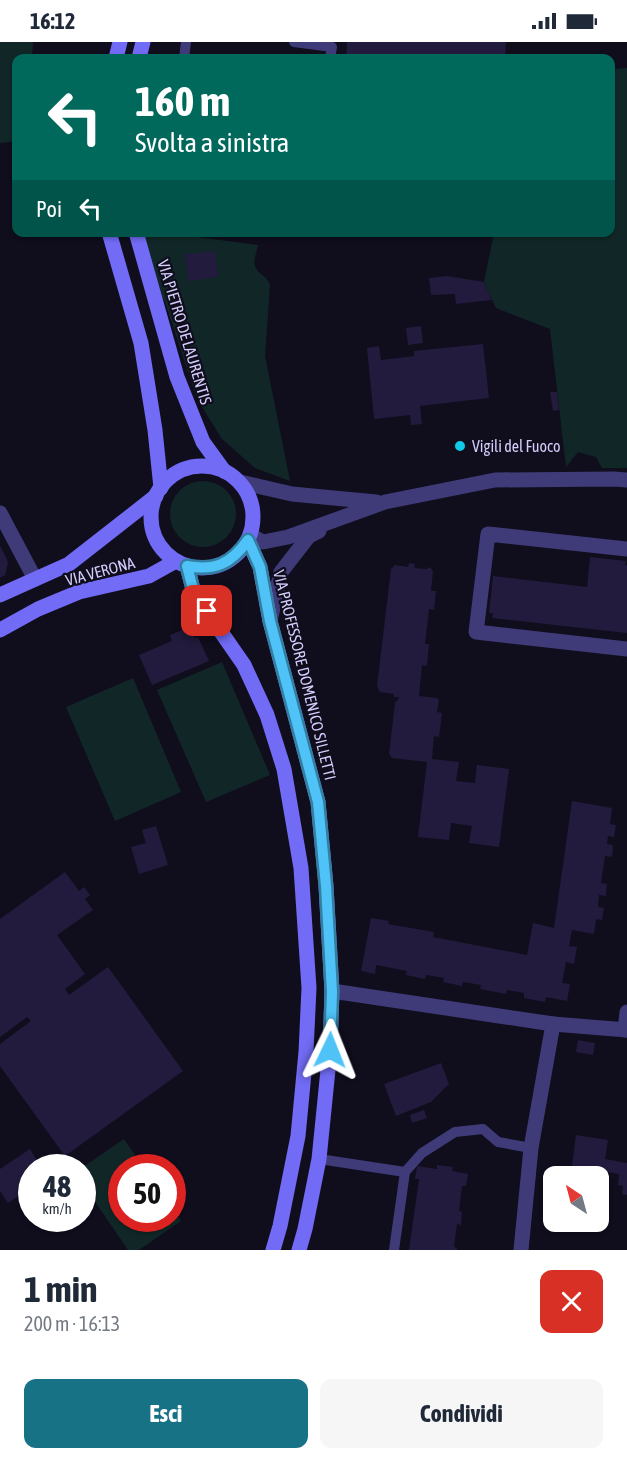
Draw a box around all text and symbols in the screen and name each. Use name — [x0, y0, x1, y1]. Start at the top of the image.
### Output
text: 16:12 — [30, 8, 75, 34]
text: 160 m — [135, 77, 230, 125]
icon: left — [36, 78, 114, 156]
text: Svolta a sinistra — [135, 127, 289, 158]
icon: left — [74, 192, 107, 225]
text: Poi — [36, 196, 62, 222]
street label: VIA PIETRO DE LAURENTIS — [154, 257, 216, 407]
place label: Vigili del Fuoco — [472, 437, 560, 456]
marker: Vigili del Fuoco — [453, 439, 467, 453]
street label: VIA VERONA — [63, 553, 137, 589]
street label: VIA PROFESSORE DOMENICO SILLETTI — [270, 568, 340, 782]
pin — [181, 585, 232, 636]
icon: arrive — [190, 594, 223, 627]
position arrow — [298, 1018, 362, 1082]
speed limit sign: 50 — [108, 1154, 186, 1232]
north arrow — [543, 1166, 609, 1232]
map controls — [543, 1166, 609, 1232]
text: 48 — [43, 1169, 71, 1203]
text: km/h — [42, 1200, 72, 1217]
text: 1 min — [24, 1268, 98, 1310]
button: close — [540, 1270, 603, 1333]
text: 200 m · 16:13 — [24, 1312, 120, 1335]
button: Esci — [24, 1379, 308, 1448]
button: Condividi — [320, 1379, 603, 1448]

